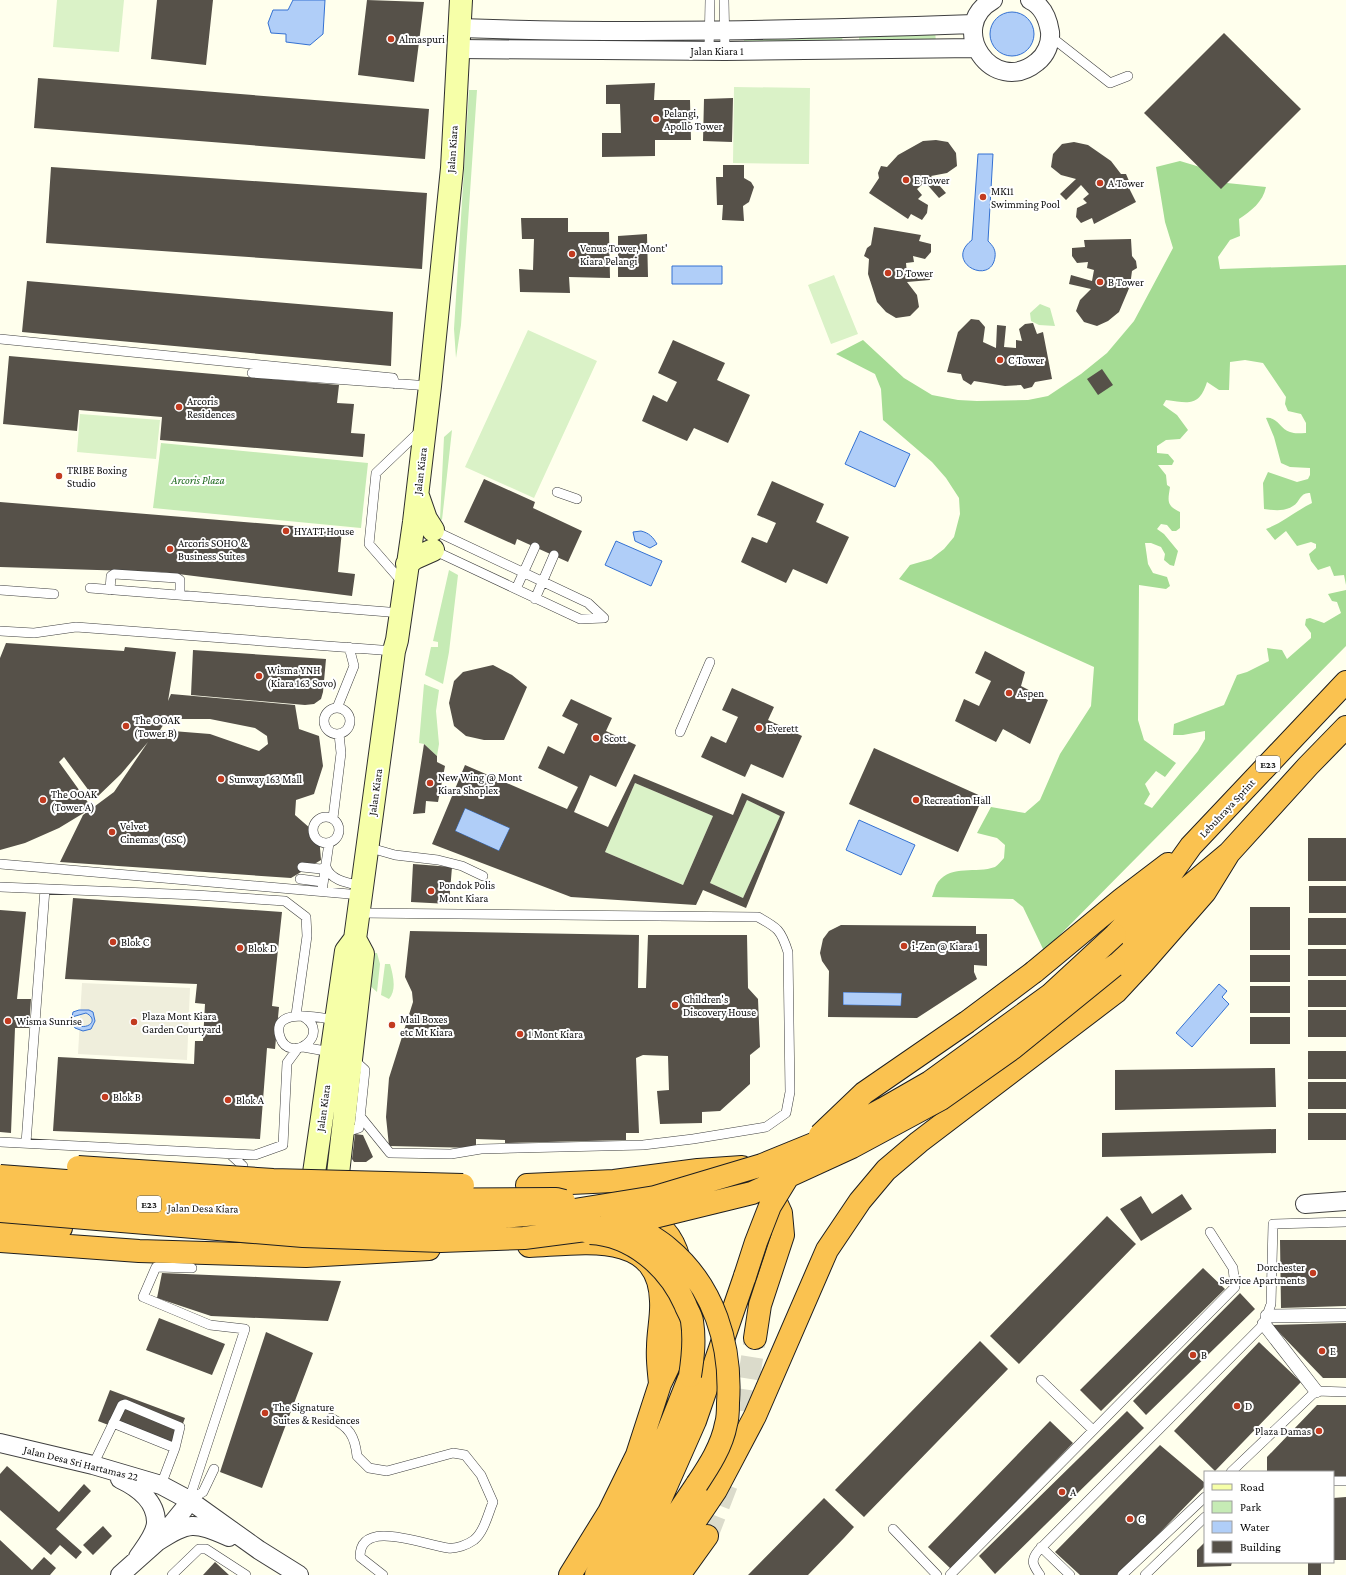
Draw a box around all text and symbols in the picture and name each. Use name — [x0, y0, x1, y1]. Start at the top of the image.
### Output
place label: Almaspuri — [399, 33, 445, 46]
marker: Almaspuri — [386, 34, 396, 44]
street label: Jalan Kiara 1 — [689, 45, 744, 58]
place label: Pelangi, Apollo Tower — [664, 107, 723, 133]
marker: Pelangi, Apollo Tower — [651, 114, 661, 124]
street label: Jalan Kiara — [444, 125, 461, 174]
place label: E Tower — [914, 174, 950, 186]
marker: E Tower — [901, 175, 911, 185]
place label: A Tower — [1108, 177, 1144, 189]
marker: A Tower — [1095, 178, 1105, 188]
place label: MK11 Swimming Pool — [991, 185, 1060, 211]
marker: MK11 Swimming Pool — [978, 192, 988, 202]
place label: Venus Tower, Mont' Kiara Pelangi — [580, 242, 668, 268]
marker: Venus Tower, Mont' Kiara Pelangi — [567, 249, 577, 259]
place label: D Tower — [896, 267, 933, 279]
marker: D Tower — [883, 268, 893, 278]
place label: B Tower — [1108, 276, 1144, 288]
marker: B Tower — [1095, 277, 1105, 287]
place label: C Tower — [1008, 354, 1044, 366]
marker: C Tower — [995, 355, 1005, 365]
place label: Arcoris Residences — [187, 395, 235, 420]
marker: Arcoris Residences — [174, 402, 184, 412]
street label: Jalan Kiara — [411, 447, 430, 496]
place label: TRIBE Boxing Studio — [67, 464, 128, 489]
marker: TRIBE Boxing Studio — [54, 471, 64, 481]
park label: Arcoris Plaza — [170, 474, 225, 486]
place label: HYATT House — [294, 525, 354, 537]
marker: HYATT House — [281, 526, 291, 536]
place label: Arcoris SOHO & Business Suites — [178, 537, 248, 562]
marker: Arcoris SOHO & Business Suites — [165, 544, 175, 554]
place label: Wisma YNH (Kiara 163 Sovo) — [267, 664, 337, 690]
marker: Wisma YNH (Kiara 163 Sovo) — [254, 671, 264, 681]
place label: Aspen — [1017, 687, 1044, 700]
marker: Aspen — [1004, 688, 1014, 698]
place label: The OOAK (Tower B) — [134, 714, 181, 740]
marker: The OOAK (Tower B) — [121, 721, 131, 731]
place label: Everett — [767, 722, 799, 734]
marker: Everett — [754, 723, 764, 733]
place label: Scott — [604, 732, 627, 744]
marker: Scott — [591, 733, 601, 743]
road number: E23 — [1256, 756, 1280, 772]
street label: Jalan Kiara — [366, 768, 385, 817]
place label: New Wing @ Mont Kiara Shoplex — [438, 771, 523, 797]
place label: Sunway 163 Mall — [229, 773, 302, 786]
marker: Sunway 163 Mall — [216, 774, 226, 784]
street label: Lebuhraya Sprint — [1197, 776, 1258, 840]
marker: New Wing @ Mont Kiara Shoplex — [425, 778, 435, 788]
place label: The OOAK (Tower A) — [51, 788, 98, 814]
place label: Recreation Hall — [924, 794, 991, 806]
marker: The OOAK (Tower A) — [38, 795, 48, 805]
marker: Recreation Hall — [911, 795, 921, 805]
place label: Velvet Cinemas (GSC) — [120, 820, 187, 846]
marker: Velvet Cinemas (GSC) — [107, 827, 117, 837]
place label: Pondok Polis Mont Kiara — [439, 879, 495, 904]
marker: Pondok Polis Mont Kiara — [426, 886, 436, 896]
place label: Blok C — [121, 936, 150, 948]
marker: Blok C — [108, 937, 118, 947]
place label: i-Zen @ Kiara 1 — [912, 940, 978, 953]
marker: i-Zen @ Kiara 1 — [899, 941, 909, 951]
place label: Blok D — [248, 942, 277, 954]
marker: Blok D — [235, 943, 245, 953]
place label: Children's Discovery House — [683, 993, 756, 1019]
marker: Children's Discovery House — [670, 1000, 680, 1010]
place label: Plaza Mont Kiara Garden Courtyard — [142, 1010, 221, 1036]
place label: Mail Boxes etc Mt Kiara — [400, 1013, 453, 1038]
place label: Wisma Sunrise — [16, 1015, 82, 1027]
marker: Wisma Sunrise — [3, 1016, 13, 1026]
marker: Plaza Mont Kiara Garden Courtyard — [129, 1017, 139, 1027]
marker: Mail Boxes etc Mt Kiara — [387, 1020, 397, 1030]
place label: 1 Mont Kiara — [528, 1028, 583, 1040]
marker: 1 Mont Kiara — [515, 1029, 525, 1039]
street label: Jalan Kiara — [314, 1084, 333, 1133]
place label: Blok B — [113, 1091, 141, 1103]
marker: Blok B — [100, 1092, 110, 1102]
place label: Blok A — [236, 1094, 265, 1106]
marker: Blok A — [223, 1095, 233, 1105]
road number: E23 — [137, 1196, 161, 1212]
street label: Jalan Desa Kiara — [166, 1201, 239, 1216]
place label: Dorchester Service Apartments — [1220, 1261, 1305, 1287]
marker: Dorchester Service Apartments — [1308, 1268, 1318, 1278]
place label: E — [1330, 1345, 1336, 1357]
marker: E — [1317, 1346, 1327, 1356]
place label: B — [1201, 1349, 1207, 1361]
marker: B — [1188, 1350, 1198, 1360]
place label: D — [1245, 1400, 1252, 1412]
place label: The Signature Suites & Residences — [273, 1401, 360, 1426]
marker: D — [1232, 1401, 1242, 1411]
marker: The Signature Suites & Residences — [260, 1408, 270, 1418]
place label: Plaza Damas — [1255, 1425, 1311, 1437]
marker: Plaza Damas — [1314, 1426, 1324, 1436]
street label: Jalan Desa Sri Hartamas 22 — [21, 1443, 139, 1484]
legend — [1204, 1471, 1334, 1563]
text: Road — [1240, 1480, 1265, 1494]
place label: A — [1070, 1486, 1077, 1498]
marker: A — [1057, 1487, 1067, 1497]
text: Park — [1240, 1500, 1262, 1514]
place label: C — [1138, 1513, 1145, 1525]
marker: C — [1125, 1514, 1135, 1524]
text: Water — [1240, 1520, 1270, 1534]
text: Building — [1240, 1540, 1281, 1554]

